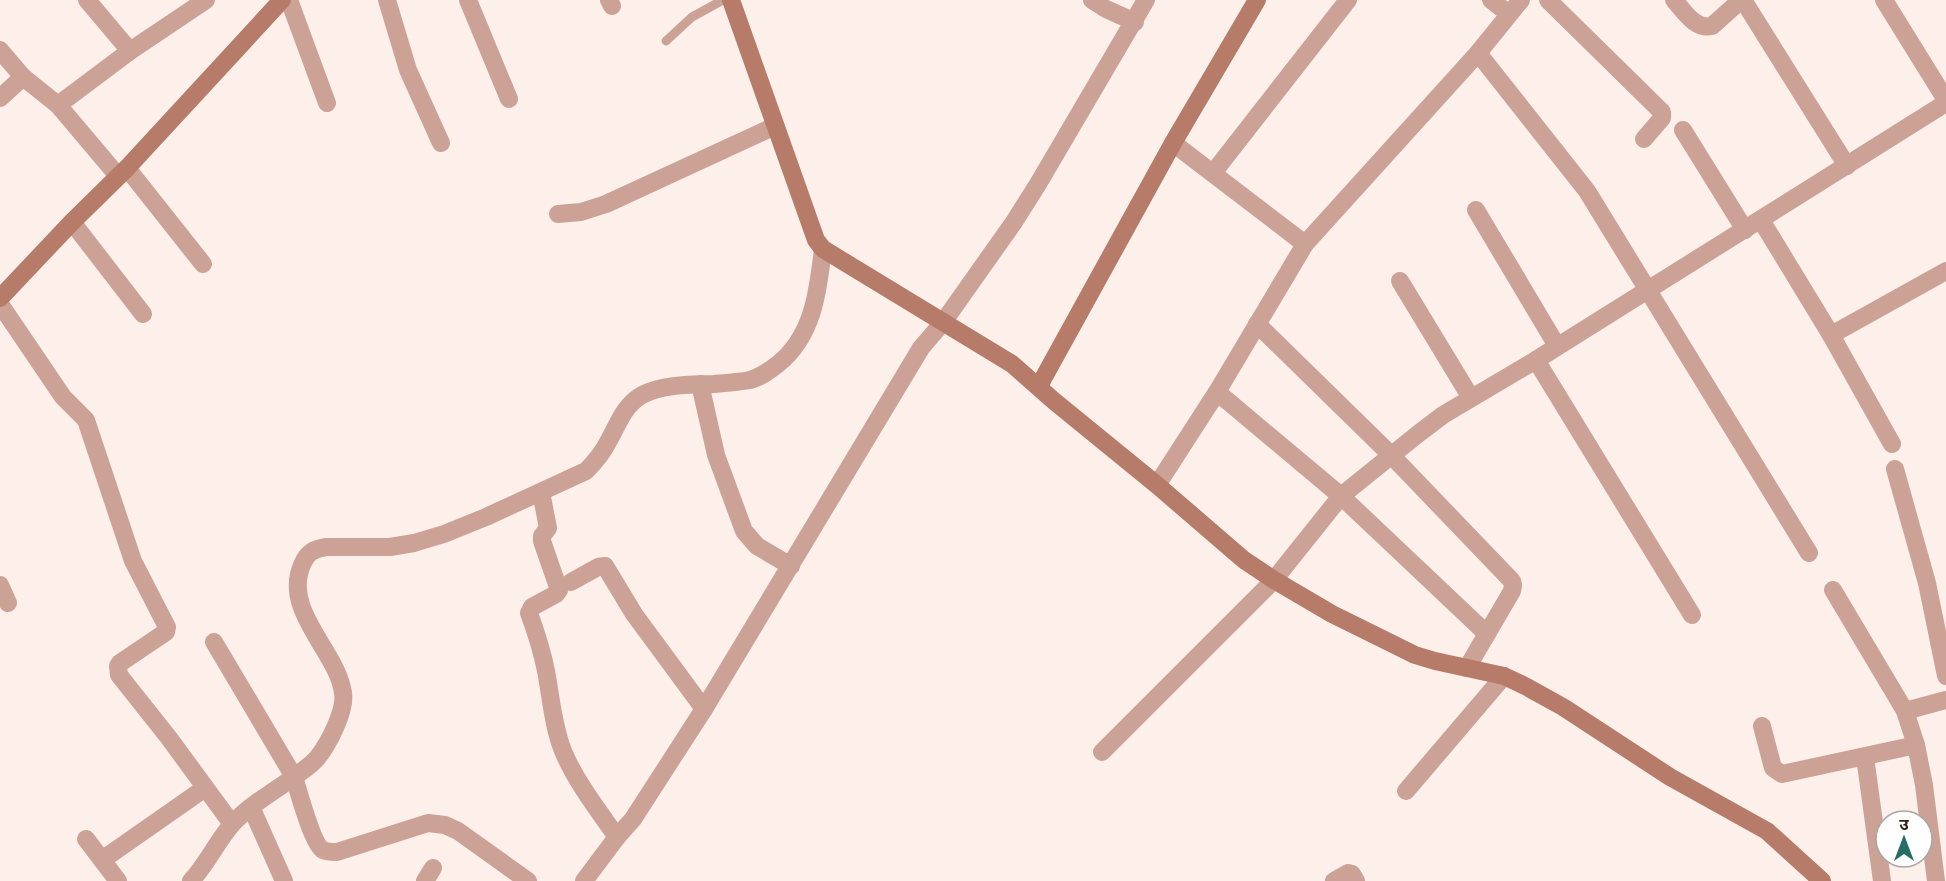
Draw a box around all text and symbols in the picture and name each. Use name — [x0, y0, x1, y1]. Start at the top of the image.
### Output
north arrow — [1874, 809, 1934, 869]
text: उ — [1899, 814, 1909, 834]

